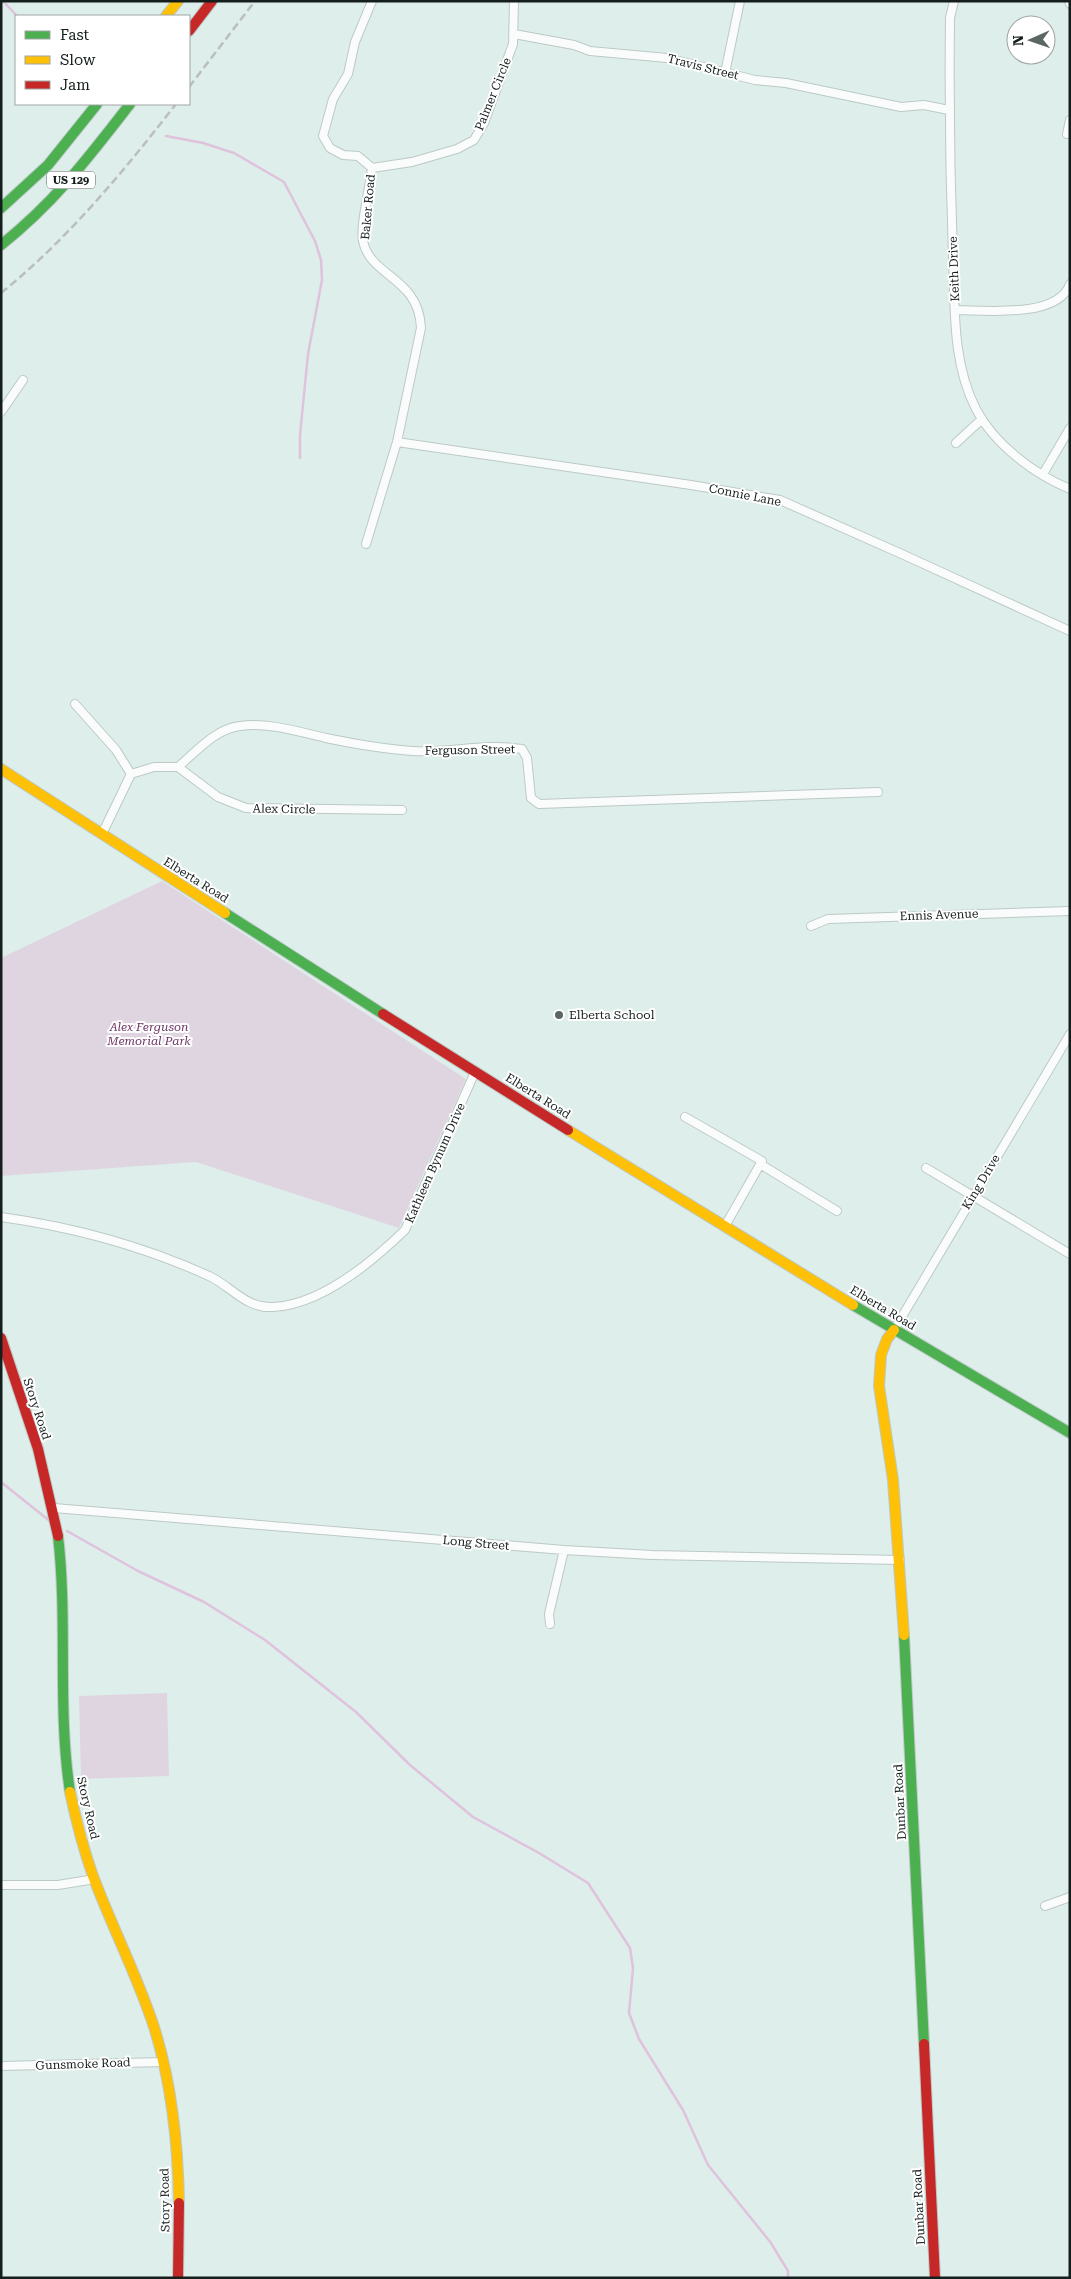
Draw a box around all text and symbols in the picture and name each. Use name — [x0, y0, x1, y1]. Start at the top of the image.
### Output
legend — [15, 15, 190, 105]
north arrow — [1006, 15, 1056, 65]
text: Fast — [60, 26, 90, 44]
text: N — [1010, 35, 1026, 46]
text: Slow — [60, 51, 96, 69]
street label: Travis Street — [666, 51, 741, 83]
street label: Palmer Circle — [472, 55, 514, 133]
text: Jam — [60, 76, 90, 94]
road number: US 129 — [47, 172, 95, 188]
street label: Baker Road — [358, 173, 378, 240]
street label: Keith Drive — [946, 236, 962, 302]
street label: Connie Lane — [708, 481, 783, 509]
street label: Ferguson Street — [425, 742, 516, 758]
street label: Alex Circle — [252, 801, 316, 817]
street label: Elberta Road — [161, 854, 231, 906]
street label: Ennis Avenue — [899, 907, 979, 923]
place label: Elberta School — [569, 1008, 655, 1022]
marker: Elberta School — [553, 1009, 565, 1021]
park label: Alex Ferguson Memorial Park — [106, 1020, 191, 1048]
street label: Elberta Road — [503, 1070, 573, 1122]
street label: Kathleen Bynum Drive — [402, 1100, 468, 1225]
street label: King Drive — [959, 1152, 1003, 1212]
street label: Elberta Road — [848, 1283, 919, 1333]
street label: Story Road — [20, 1376, 54, 1442]
street label: Long Street — [442, 1533, 510, 1553]
street label: Dunbar Road — [891, 1763, 909, 1840]
street label: Story Road — [74, 1775, 102, 1841]
street label: Gunsmoke Road — [35, 2055, 131, 2073]
street label: Story Road — [157, 2168, 173, 2232]
street label: Dunbar Road — [910, 2168, 928, 2245]

